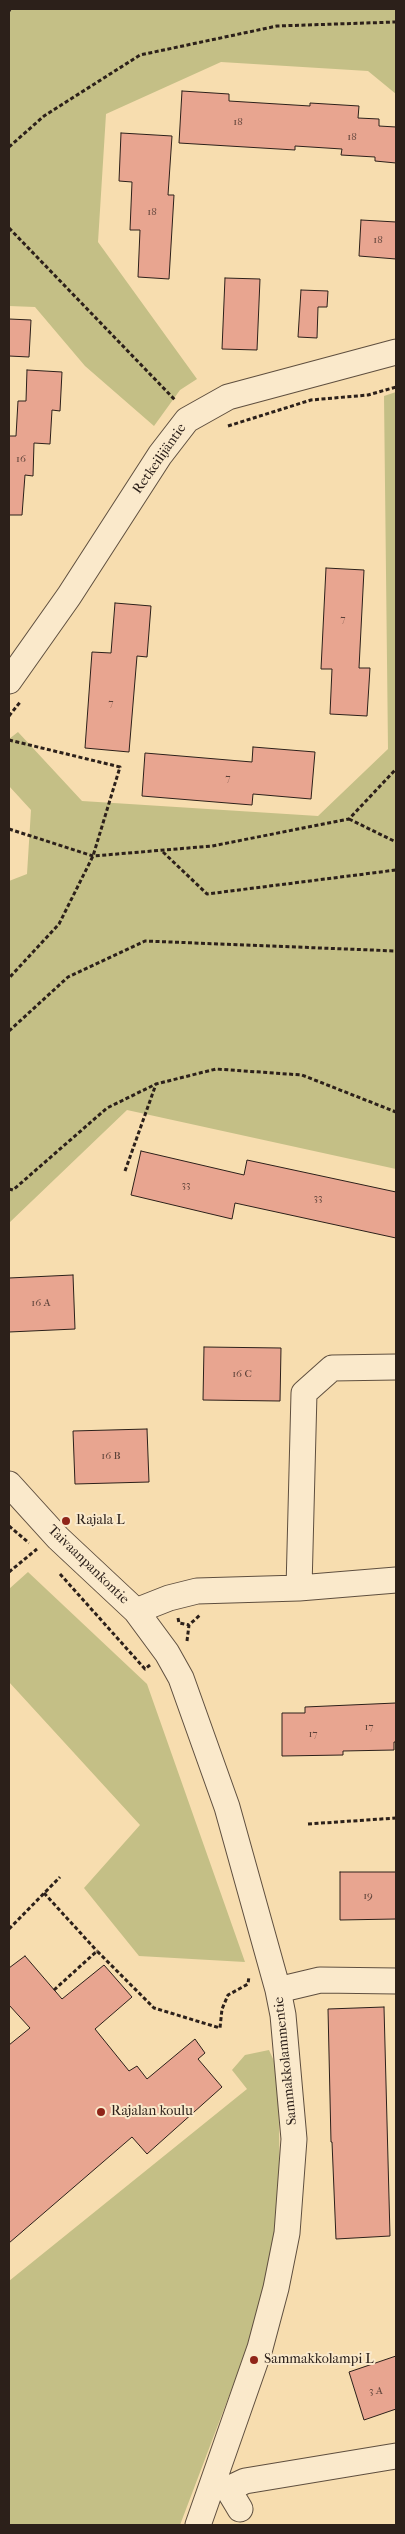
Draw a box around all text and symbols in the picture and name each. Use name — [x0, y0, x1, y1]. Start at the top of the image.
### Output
house number: 18 — [233, 115, 243, 129]
house number: 18 — [347, 130, 357, 144]
house number: 18 — [147, 205, 157, 219]
house number: 18 — [373, 233, 383, 247]
street label: Retkeilijäntie — [130, 421, 190, 497]
house number: 16 — [16, 452, 26, 466]
house number: 7 — [340, 612, 346, 626]
house number: 7 — [108, 696, 114, 710]
house number: 7 — [225, 771, 231, 785]
house number: 33 — [181, 1178, 191, 1192]
house number: 33 — [313, 1191, 323, 1205]
house number: 16 A — [31, 1296, 51, 1310]
house number: 16 C — [232, 1367, 252, 1381]
house number: 16 B — [101, 1449, 121, 1463]
place label: Rajala L — [76, 1513, 125, 1529]
marker: Rajala L — [60, 1515, 72, 1527]
street label: Taivaanpankontie — [44, 1522, 132, 1608]
house number: 17 — [364, 1720, 374, 1734]
house number: 17 — [308, 1727, 318, 1741]
house number: 19 — [363, 1889, 373, 1903]
street label: Sammakkolammentie — [271, 1996, 301, 2126]
place label: Rajalan koulu — [111, 2104, 193, 2120]
marker: Rajalan koulu — [95, 2106, 107, 2118]
place label: Sammakkolampi L — [264, 2352, 374, 2368]
marker: Sammakkolampi L — [248, 2354, 260, 2366]
house number: 3 A — [369, 2384, 383, 2398]

